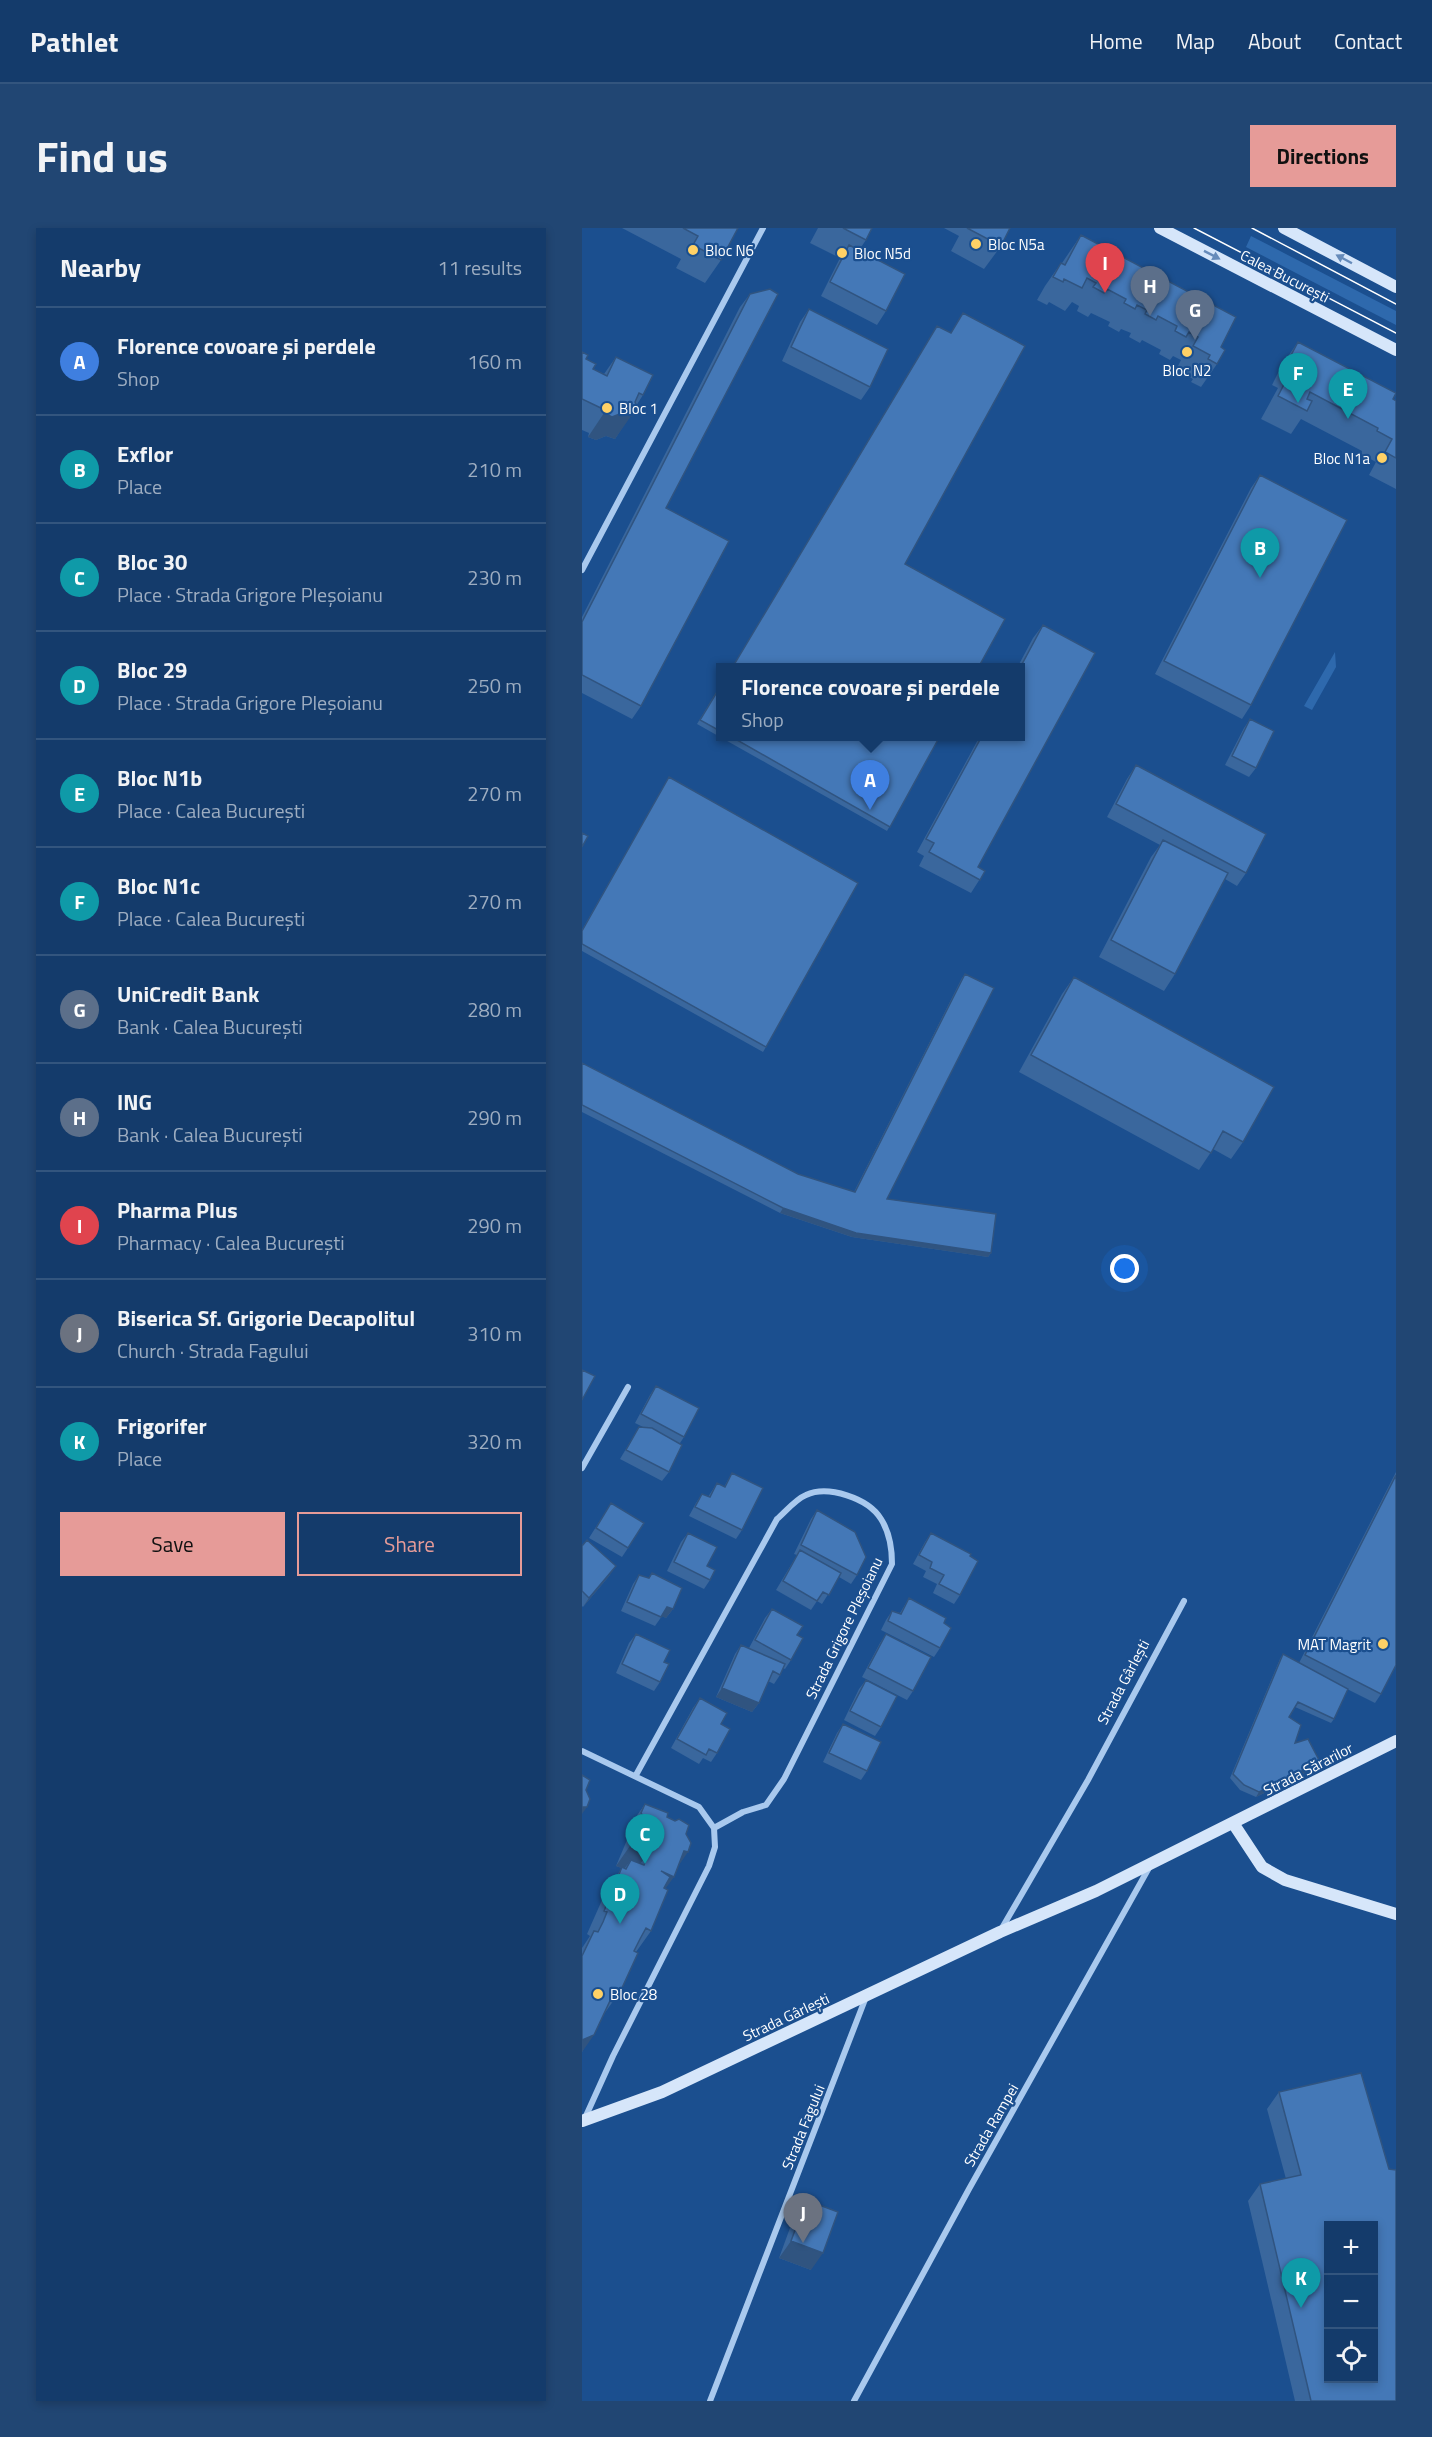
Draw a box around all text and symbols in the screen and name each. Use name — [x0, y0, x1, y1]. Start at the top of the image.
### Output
text: Pathlet — [30, 20, 118, 63]
text: Home — [1089, 25, 1143, 57]
text: Map — [1176, 25, 1215, 57]
text: About — [1248, 25, 1301, 57]
text: Contact — [1334, 25, 1402, 57]
text: Find us — [36, 124, 168, 188]
button: Directions — [1250, 125, 1396, 187]
place label: Bloc N5a — [988, 233, 1045, 256]
marker: Bloc N5a — [969, 237, 983, 251]
place label: Bloc N6 — [705, 239, 754, 262]
place label: Bloc N5d — [854, 242, 911, 265]
marker: Bloc N6 — [686, 243, 700, 257]
pin: I — [1086, 244, 1124, 293]
street label: Calea București — [1236, 244, 1334, 308]
marker: Bloc N5d — [835, 246, 849, 260]
text: Nearby — [60, 248, 141, 287]
one-way arrow — [1204, 250, 1221, 260]
text: 11 results — [438, 252, 522, 283]
one-way arrow — [1335, 254, 1352, 264]
pin: H — [1130, 266, 1170, 316]
pin: G — [1176, 291, 1214, 340]
text: Florence covoare și perdele — [117, 329, 376, 363]
marker: Bloc N2 — [1180, 345, 1194, 359]
text: A — [73, 346, 86, 377]
text: 160 m — [467, 346, 522, 377]
pin: F — [1278, 354, 1318, 403]
place label: Bloc N2 — [1162, 359, 1212, 382]
text: Shop — [117, 363, 160, 394]
pin: E — [1328, 370, 1368, 419]
place label: Bloc 1 — [619, 397, 658, 420]
marker: Bloc 1 — [600, 401, 614, 415]
text: Exflor — [117, 437, 173, 471]
place label: Bloc N1a — [1313, 447, 1370, 470]
marker: Bloc N1a — [1375, 451, 1389, 465]
text: B — [73, 454, 86, 485]
text: 210 m — [467, 454, 522, 485]
text: Place — [117, 471, 162, 502]
pin: B — [1240, 528, 1280, 578]
text: Bloc 30 — [117, 545, 187, 579]
text: C — [74, 562, 85, 593]
text: 230 m — [467, 562, 522, 593]
text: Place · Strada Grigore Pleșoianu — [117, 579, 383, 610]
text: Bloc 29 — [117, 653, 187, 687]
popup — [716, 663, 1025, 741]
text: D — [73, 670, 86, 701]
text: 250 m — [467, 670, 522, 701]
text: Florence covoare și perdele — [741, 670, 1000, 704]
text: Place · Strada Grigore Pleșoianu — [117, 687, 383, 718]
text: Shop — [741, 704, 784, 735]
pin: A — [850, 760, 890, 810]
text: Bloc N1b — [117, 761, 202, 795]
text: E — [74, 778, 85, 809]
text: 270 m — [467, 778, 522, 809]
text: Place · Calea București — [117, 795, 305, 826]
text: Bloc N1c — [117, 869, 200, 903]
text: F — [74, 886, 85, 917]
text: 270 m — [467, 886, 522, 917]
text: Place · Calea București — [117, 903, 305, 934]
text: UniCredit Bank — [117, 977, 259, 1011]
text: G — [73, 994, 86, 1025]
text: 280 m — [467, 994, 522, 1025]
text: Bank · Calea București — [117, 1011, 303, 1042]
text: ING — [117, 1085, 152, 1119]
text: H — [73, 1102, 86, 1133]
text: 290 m — [467, 1102, 522, 1133]
text: Bank · Calea București — [117, 1119, 303, 1150]
text: Pharma Plus — [117, 1193, 238, 1227]
text: I — [77, 1210, 82, 1241]
text: 290 m — [467, 1210, 522, 1241]
text: Pharmacy · Calea București — [117, 1227, 345, 1258]
your location — [1110, 1254, 1139, 1283]
text: Biserica Sf. Grigorie Decapolitul — [117, 1301, 415, 1335]
text: J — [76, 1318, 83, 1349]
text: 310 m — [467, 1318, 522, 1349]
text: Church · Strada Fagului — [117, 1335, 309, 1366]
text: Frigorifer — [117, 1409, 207, 1443]
text: K — [74, 1426, 85, 1457]
text: 320 m — [467, 1426, 522, 1457]
text: Place — [117, 1443, 162, 1474]
button: Save — [60, 1512, 285, 1576]
button: Share — [297, 1512, 522, 1576]
street label: Strada Grigore Pleșoianu — [800, 1553, 888, 1703]
place label: MAT Magrit — [1297, 1633, 1372, 1656]
street label: Strada Gârlești — [1091, 1635, 1155, 1729]
marker: MAT Magrit — [1376, 1637, 1390, 1651]
street label: Strada Sărarilor — [1259, 1736, 1357, 1802]
pin: C — [626, 1814, 664, 1864]
pin: D — [600, 1874, 639, 1924]
place label: Bloc 28 — [610, 1983, 657, 2006]
marker: Bloc 28 — [591, 1987, 605, 2001]
street label: Strada Gârlești — [739, 1987, 833, 2047]
street label: Strada Rampei — [958, 2079, 1024, 2171]
street label: Strada Fagului — [775, 2081, 831, 2173]
pin: J — [784, 2194, 822, 2243]
map controls — [1324, 2221, 1378, 2383]
button: + — [1324, 2221, 1378, 2275]
pin: K — [1282, 2258, 1320, 2308]
button: − — [1324, 2275, 1378, 2329]
button: locate — [1324, 2329, 1378, 2383]

